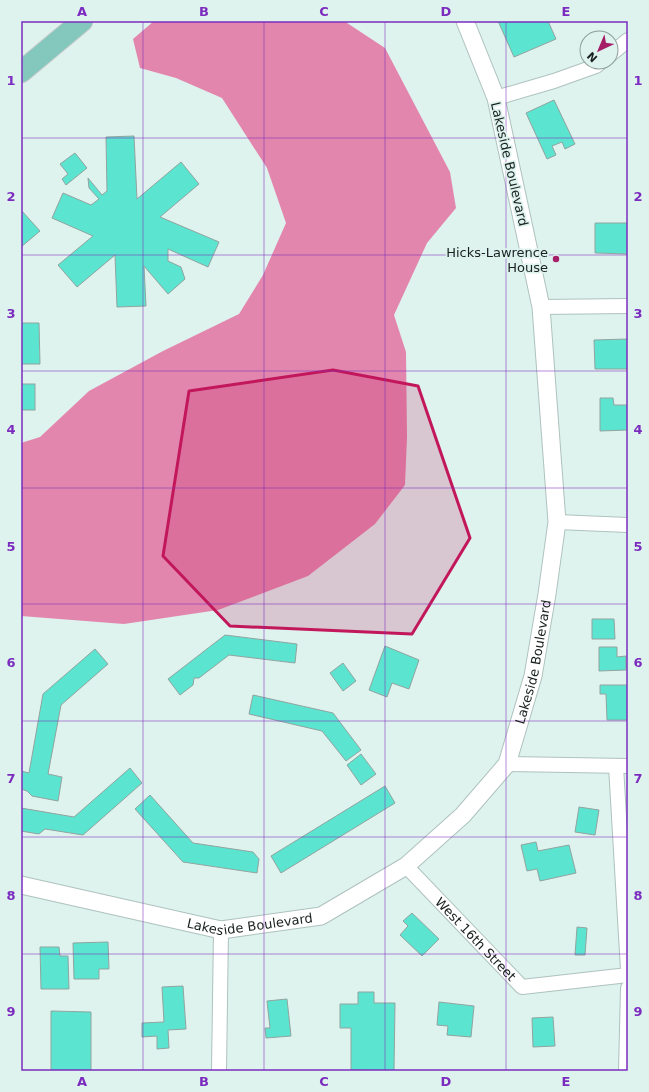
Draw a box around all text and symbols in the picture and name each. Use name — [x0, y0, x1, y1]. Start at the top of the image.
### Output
text: A — [77, 4, 87, 19]
text: B — [199, 4, 209, 19]
text: C — [319, 4, 329, 19]
text: D — [441, 4, 452, 19]
text: E — [562, 4, 570, 19]
north arrow — [579, 30, 619, 70]
text: N — [585, 49, 600, 65]
text: 1 — [6, 73, 16, 88]
text: 1 — [633, 73, 643, 88]
street label: Lakeside Boulevard — [488, 101, 531, 228]
text: 2 — [6, 189, 16, 204]
text: 2 — [633, 189, 643, 204]
place label: Hicks-Lawrence House — [446, 245, 548, 275]
marker: Hicks-Lawrence House — [551, 254, 561, 264]
text: 3 — [6, 306, 16, 321]
text: 3 — [633, 306, 643, 321]
text: 4 — [6, 422, 16, 437]
text: 4 — [633, 422, 643, 437]
text: 5 — [6, 539, 16, 554]
text: 5 — [633, 539, 643, 554]
street label: Lakeside Boulevard — [512, 599, 554, 726]
text: 6 — [6, 655, 16, 670]
text: 6 — [633, 655, 643, 670]
text: 7 — [6, 771, 16, 786]
text: 7 — [633, 771, 643, 786]
text: 8 — [6, 888, 16, 903]
text: 8 — [633, 888, 643, 903]
street label: West 16th Street — [432, 894, 519, 984]
street label: Lakeside Boulevard — [186, 910, 314, 938]
text: 9 — [6, 1004, 16, 1019]
text: 9 — [633, 1004, 643, 1019]
text: A — [77, 1074, 87, 1089]
text: B — [199, 1074, 209, 1089]
text: C — [319, 1074, 329, 1089]
text: D — [441, 1074, 452, 1089]
text: E — [562, 1074, 570, 1089]

